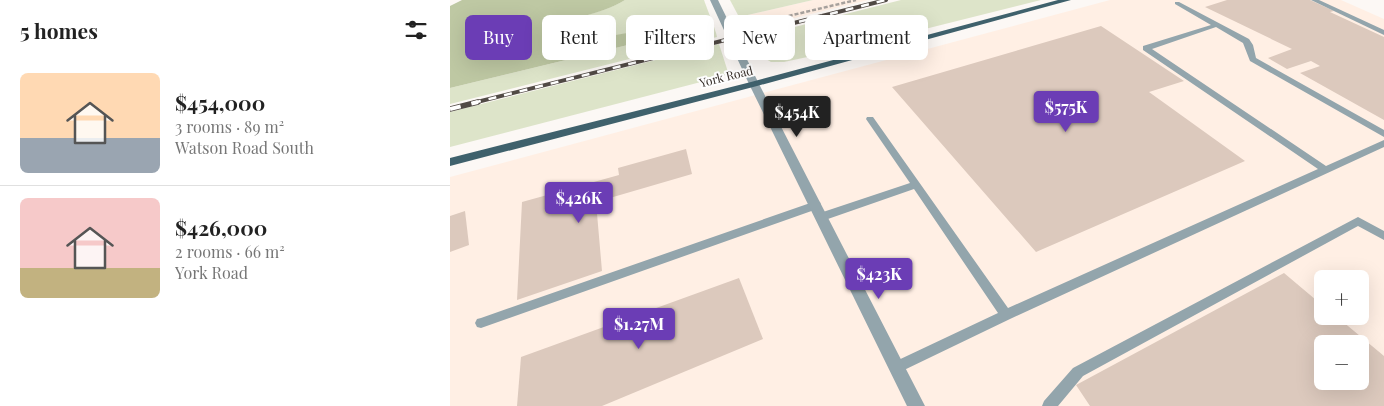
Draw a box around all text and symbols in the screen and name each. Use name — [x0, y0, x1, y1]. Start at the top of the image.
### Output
chip: Buy — [465, 15, 532, 60]
chip: Rent — [542, 15, 616, 60]
chip: Filters — [626, 15, 714, 60]
chip: New — [724, 15, 795, 60]
chip: Apartment — [805, 15, 928, 60]
text: 5 homes — [20, 16, 98, 44]
icon: filters — [402, 16, 430, 44]
street label: York Road — [697, 62, 754, 91]
text: $454,000 — [175, 88, 265, 116]
pin: $575K — [1031, 90, 1101, 133]
icon: home — [60, 93, 120, 153]
pin: $454K — [762, 96, 832, 138]
text: $575K — [1045, 96, 1087, 117]
text: $454K — [775, 101, 819, 122]
text: 3 rooms · 89 m² — [175, 116, 284, 137]
text: Watson Road South — [175, 137, 314, 158]
pin: $426K — [544, 182, 614, 224]
text: $426K — [556, 187, 602, 208]
text: $426,000 — [175, 213, 267, 241]
icon: home — [60, 218, 120, 278]
text: 2 rooms · 66 m² — [175, 241, 285, 262]
pin: $423K — [844, 258, 914, 300]
text: York Road — [175, 262, 248, 283]
text: $423K — [856, 263, 902, 284]
map controls — [1314, 270, 1369, 390]
button: + — [1314, 270, 1369, 325]
pin: $1.27M — [598, 308, 680, 350]
text: $1.27M — [614, 313, 664, 334]
button: − — [1314, 335, 1369, 390]

